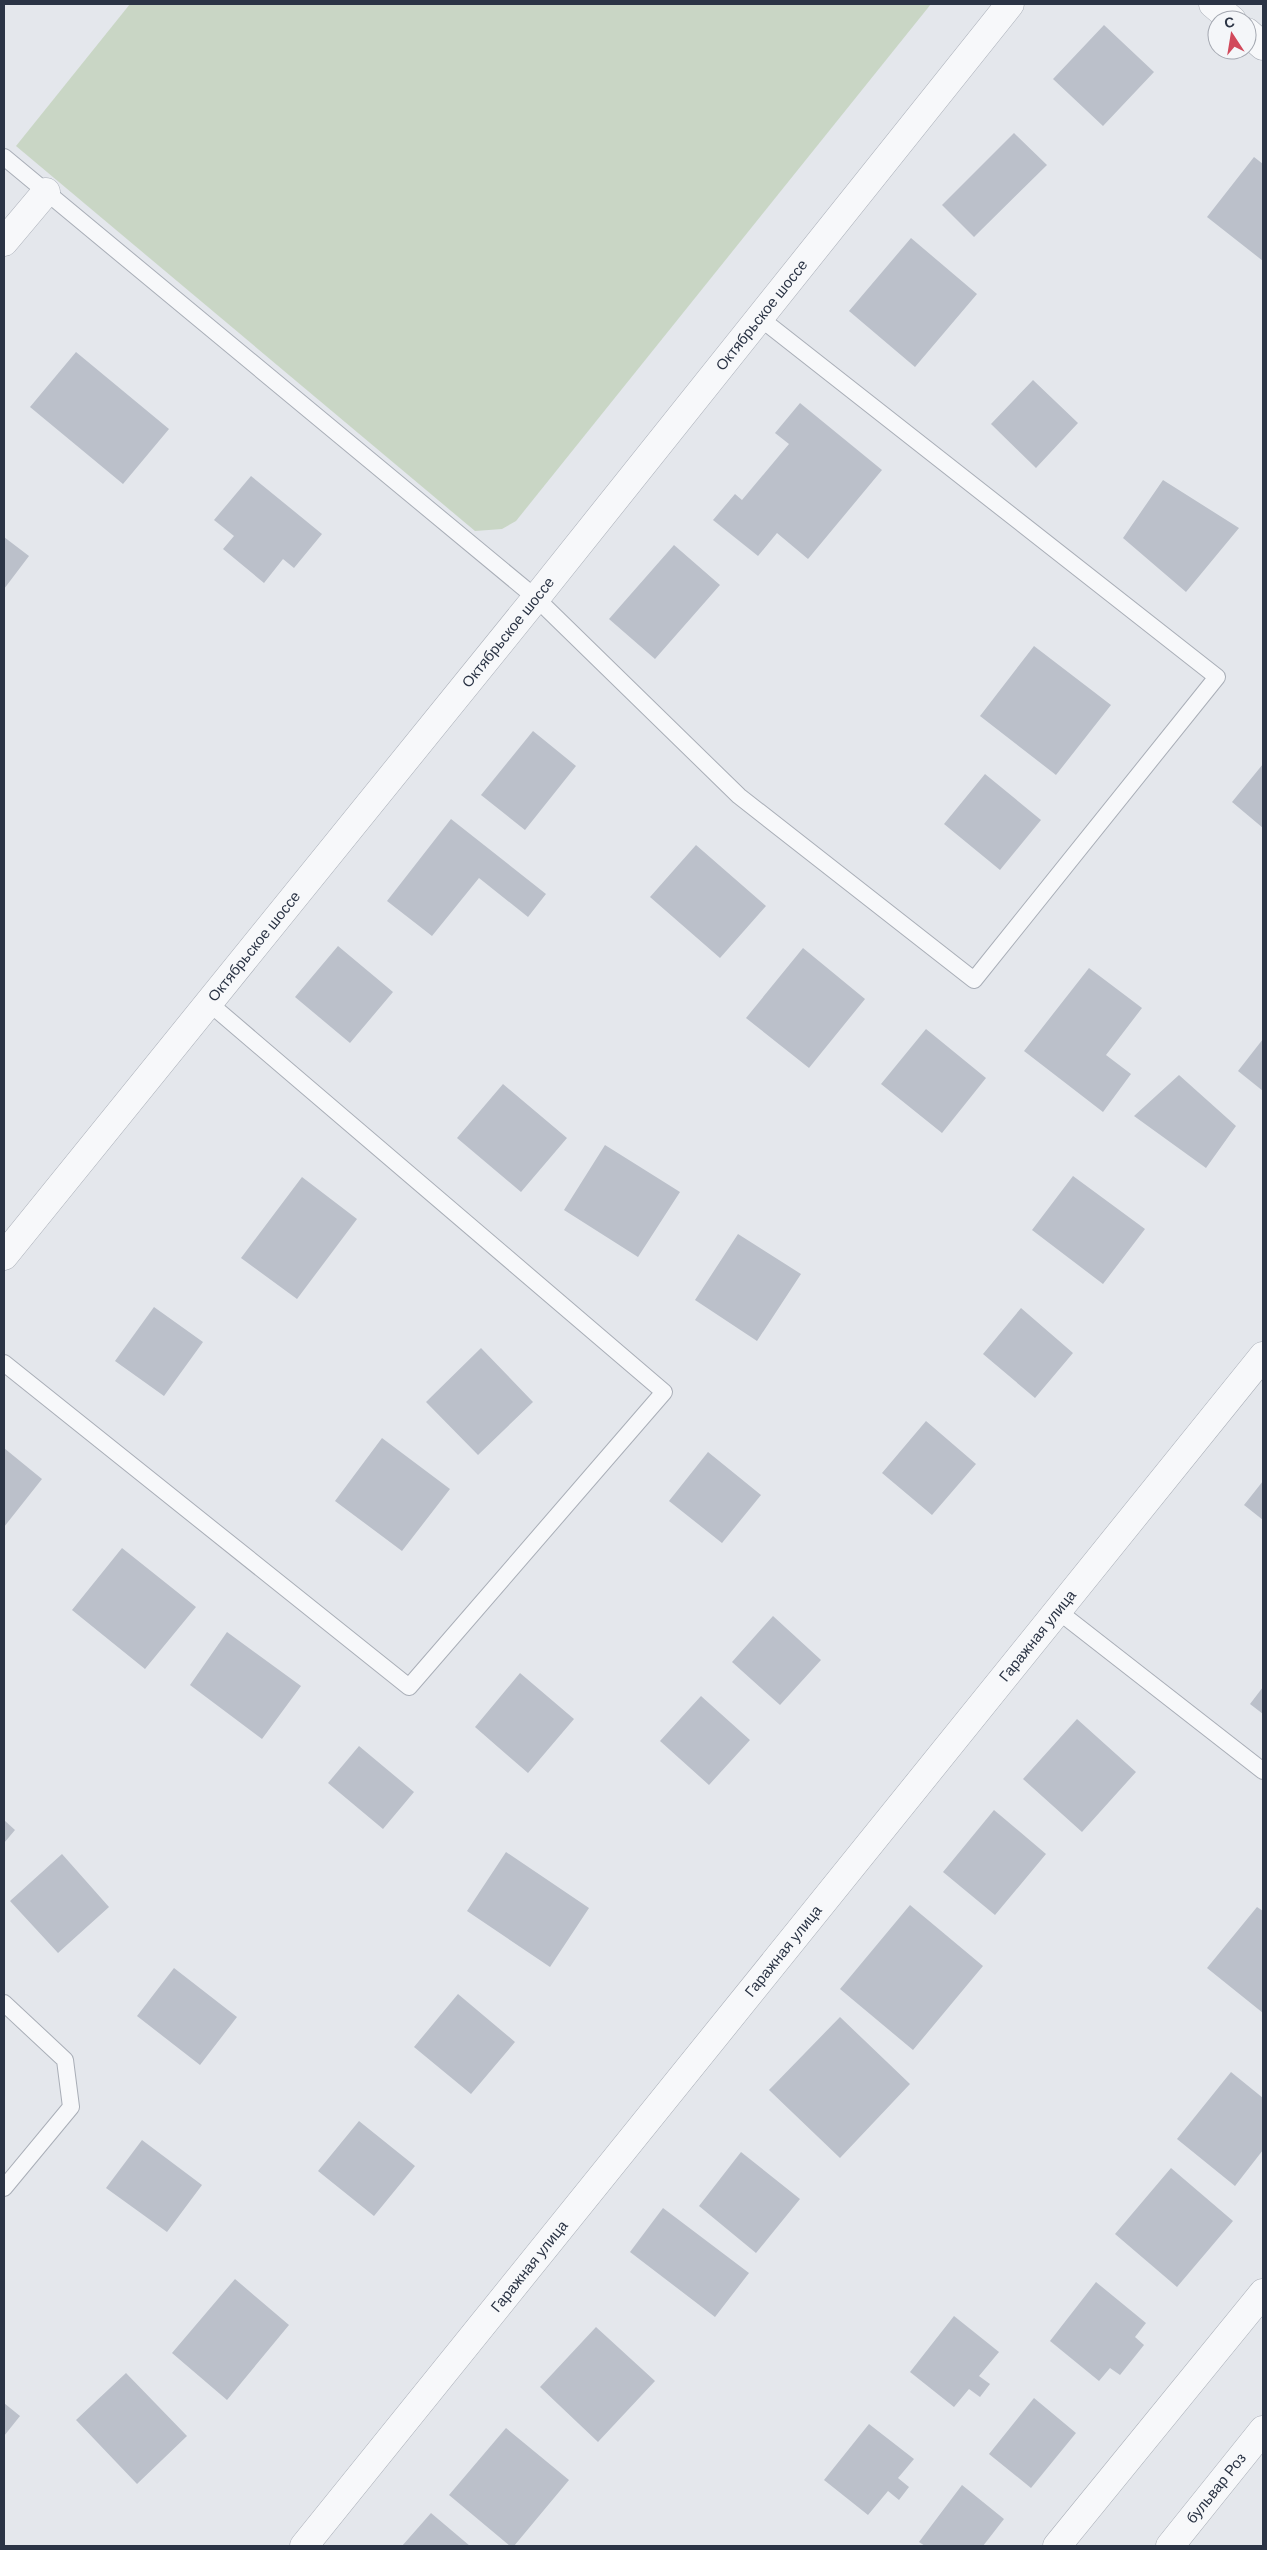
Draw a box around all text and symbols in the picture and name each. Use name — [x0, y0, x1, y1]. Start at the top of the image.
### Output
north arrow — [1207, 10, 1257, 60]
text: С — [1222, 12, 1236, 32]
street label: Октябрьское шоссе — [711, 255, 812, 375]
street label: Октябрьское шоссе — [457, 573, 559, 692]
street label: Октябрьское шоссе — [203, 887, 305, 1006]
street label: Гаражная улица — [994, 1585, 1081, 1686]
street label: Гаражная улица — [740, 1901, 827, 2001]
street label: Гаражная улица — [486, 2216, 573, 2317]
street label: бульвар Роз — [1182, 2449, 1251, 2528]

